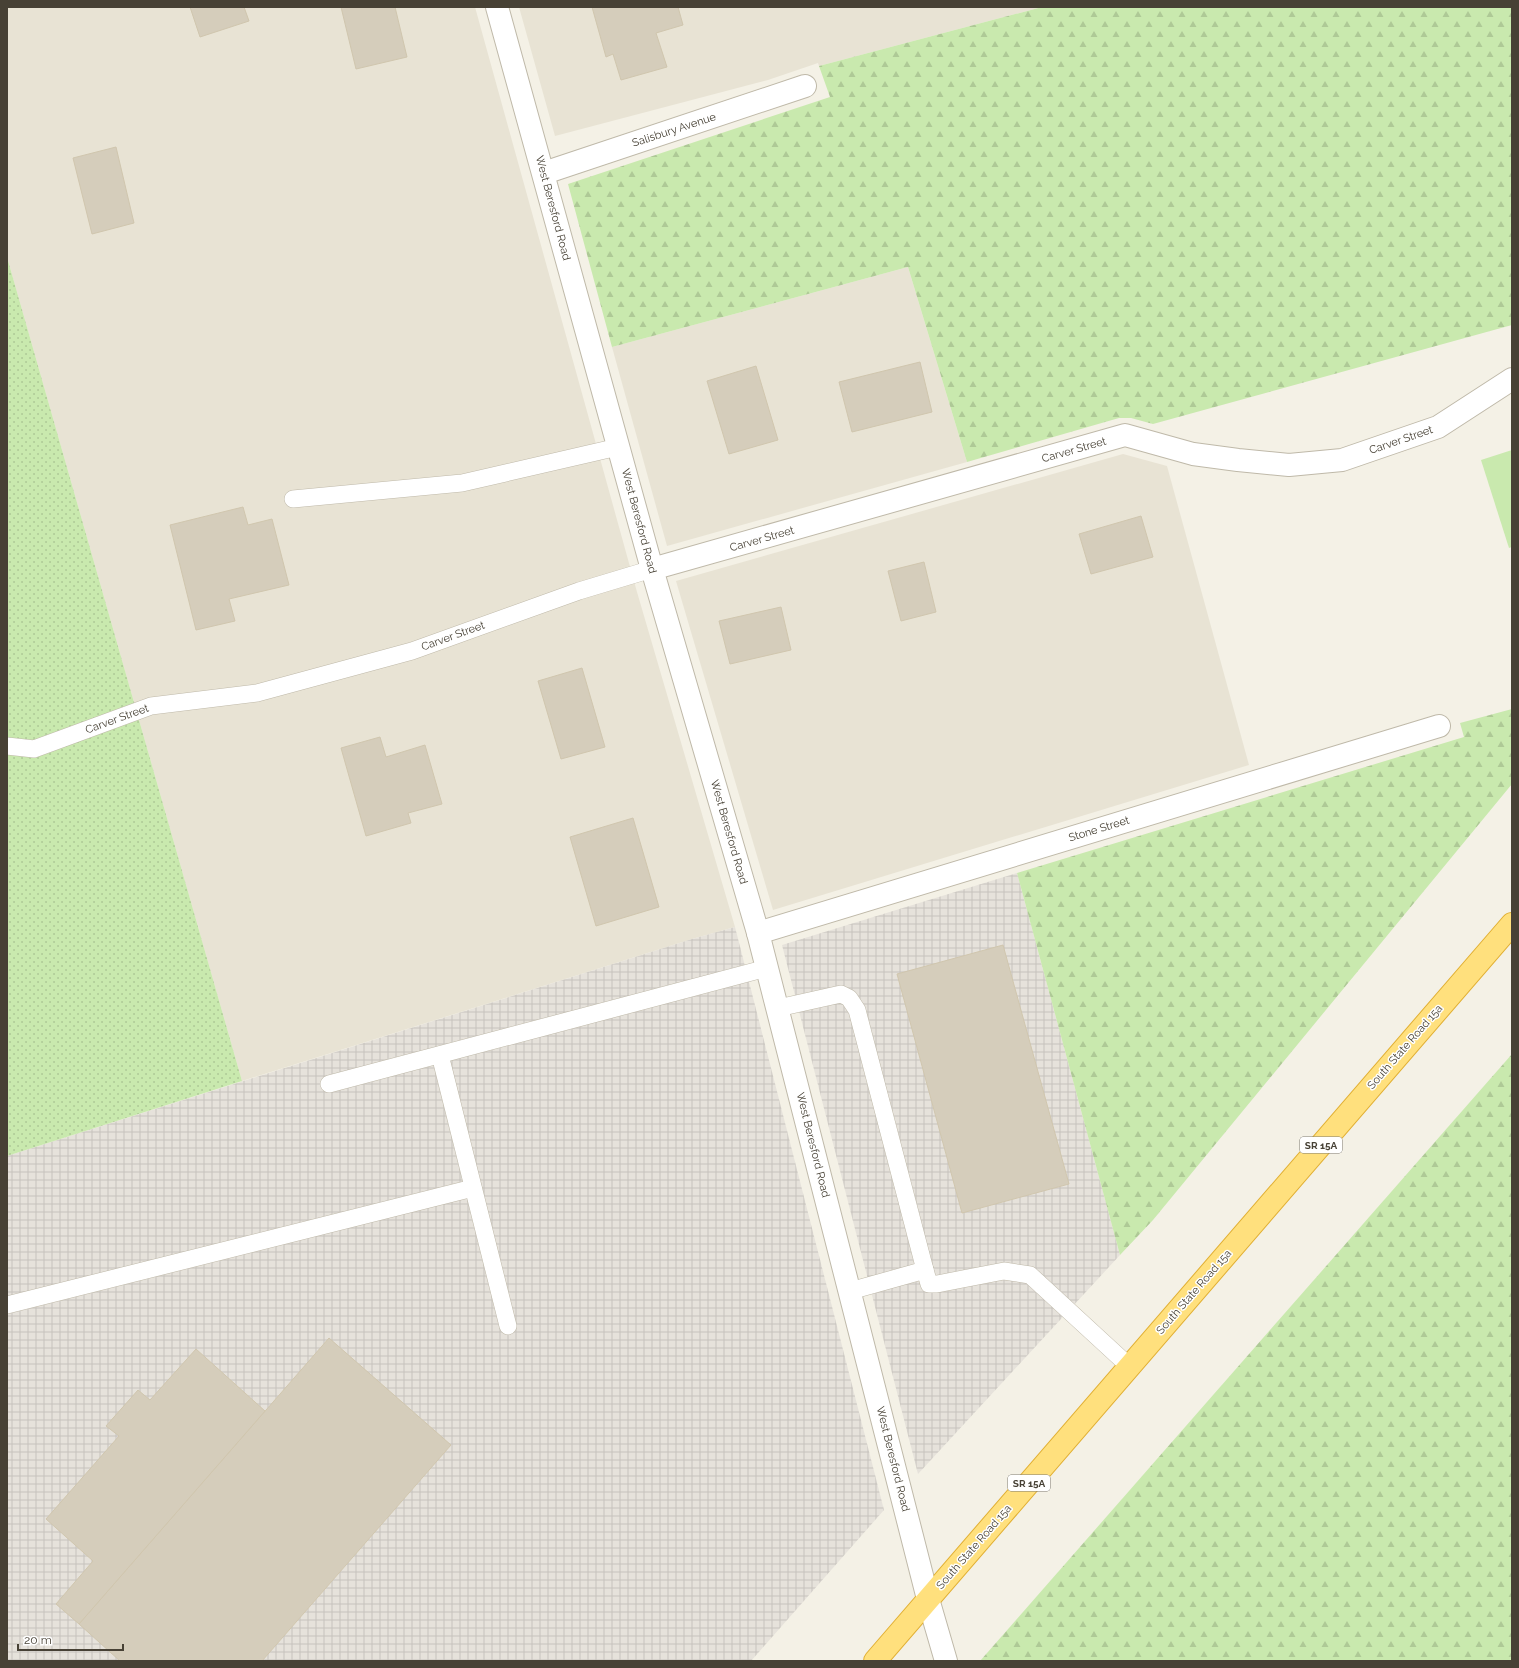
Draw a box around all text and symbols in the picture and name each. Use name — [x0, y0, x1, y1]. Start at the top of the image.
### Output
street label: Salisbury Avenue — [630, 110, 718, 150]
street label: West Beresford Road — [533, 154, 573, 262]
street label: Carver Street — [1367, 423, 1435, 457]
street label: Carver Street — [1040, 435, 1108, 465]
street label: West Beresford Road — [619, 467, 659, 575]
street label: Carver Street — [728, 524, 796, 554]
street label: Carver Street — [420, 618, 487, 653]
street label: Carver Street — [84, 701, 151, 736]
street label: West Beresford Road — [708, 778, 750, 886]
street label: Stone Street — [1067, 814, 1131, 844]
street label: South State Road 15a — [1365, 1002, 1445, 1092]
street label: West Beresford Road — [794, 1091, 832, 1199]
road number: SR 15A — [1300, 1137, 1342, 1153]
street label: South State Road 15a — [1154, 1247, 1234, 1337]
street label: West Beresford Road — [874, 1405, 912, 1513]
road number: SR 15A — [1008, 1475, 1050, 1491]
street label: South State Road 15a — [934, 1502, 1014, 1592]
scale bar — [18, 1626, 123, 1652]
text: 20 m — [24, 1633, 52, 1647]

